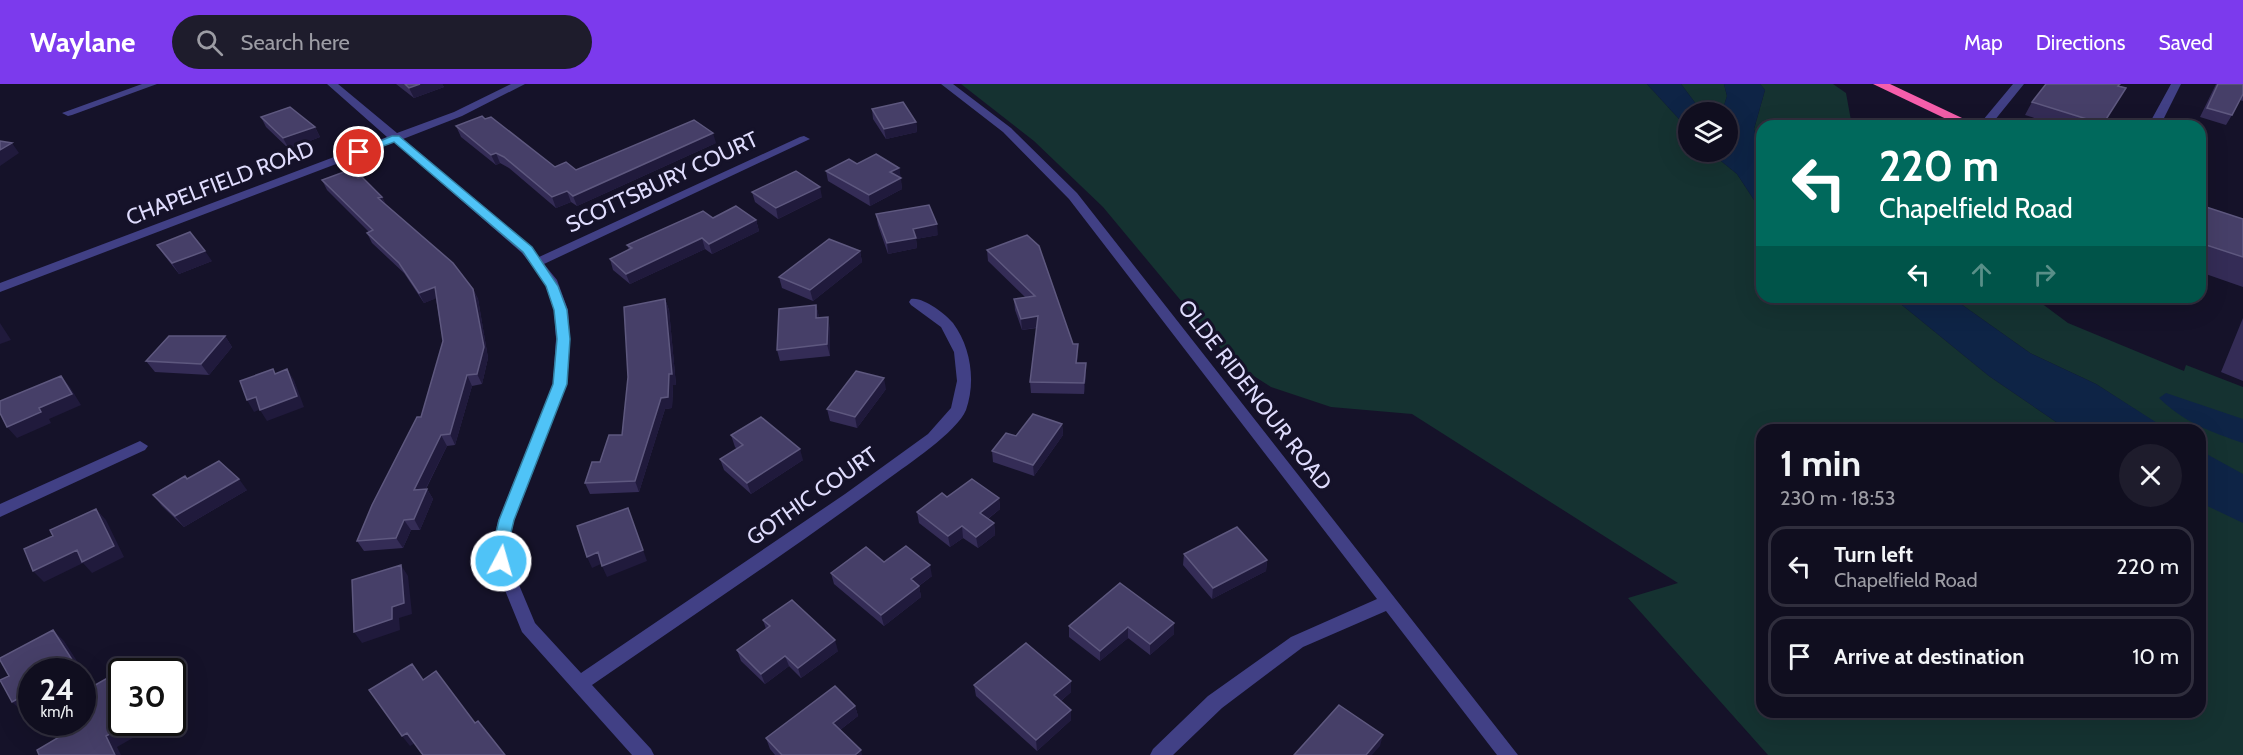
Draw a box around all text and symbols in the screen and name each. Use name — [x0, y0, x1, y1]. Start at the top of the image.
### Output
search box — [172, 15, 592, 69]
text: Waylane — [30, 25, 136, 59]
icon: search — [193, 26, 226, 59]
text: Search here — [241, 29, 350, 56]
text: Map — [1964, 30, 2003, 55]
text: Directions — [2036, 30, 2125, 55]
text: Saved — [2158, 30, 2213, 55]
map controls — [1678, 102, 1738, 162]
button: layers — [1678, 102, 1738, 162]
street label: SCOTTSBURY COURT — [562, 125, 763, 238]
pin — [333, 126, 384, 177]
street label: CHAPELFIELD ROAD — [122, 135, 318, 231]
icon: arrive — [342, 135, 375, 168]
text: 220 m — [1879, 140, 1999, 192]
icon: left — [1780, 144, 1858, 222]
text: Chapelfield Road — [1879, 192, 2073, 225]
icon: left — [1902, 258, 1935, 291]
icon: ahead — [1965, 258, 1998, 291]
icon: right — [2028, 258, 2061, 291]
street label: OLDE RIDENOUR ROAD — [1172, 294, 1338, 496]
street label: GOTHIC COURT — [741, 441, 883, 551]
text: 1 min — [1780, 441, 1861, 485]
button: close — [2119, 444, 2182, 507]
text: 230 m · 18:53 — [1780, 486, 1896, 510]
position arrow — [469, 529, 533, 593]
text: Turn left — [1834, 541, 1913, 568]
icon: left — [1783, 550, 1816, 583]
text: 220 m — [2116, 553, 2179, 580]
text: Chapelfield Road — [1834, 568, 1978, 592]
icon: arrive — [1783, 640, 1816, 673]
text: Arrive at destination — [1834, 643, 2024, 670]
text: 10 m — [2132, 643, 2179, 670]
speed limit sign: 30 — [108, 658, 186, 736]
text: 24 — [40, 671, 74, 708]
text: km/h — [41, 703, 73, 721]

